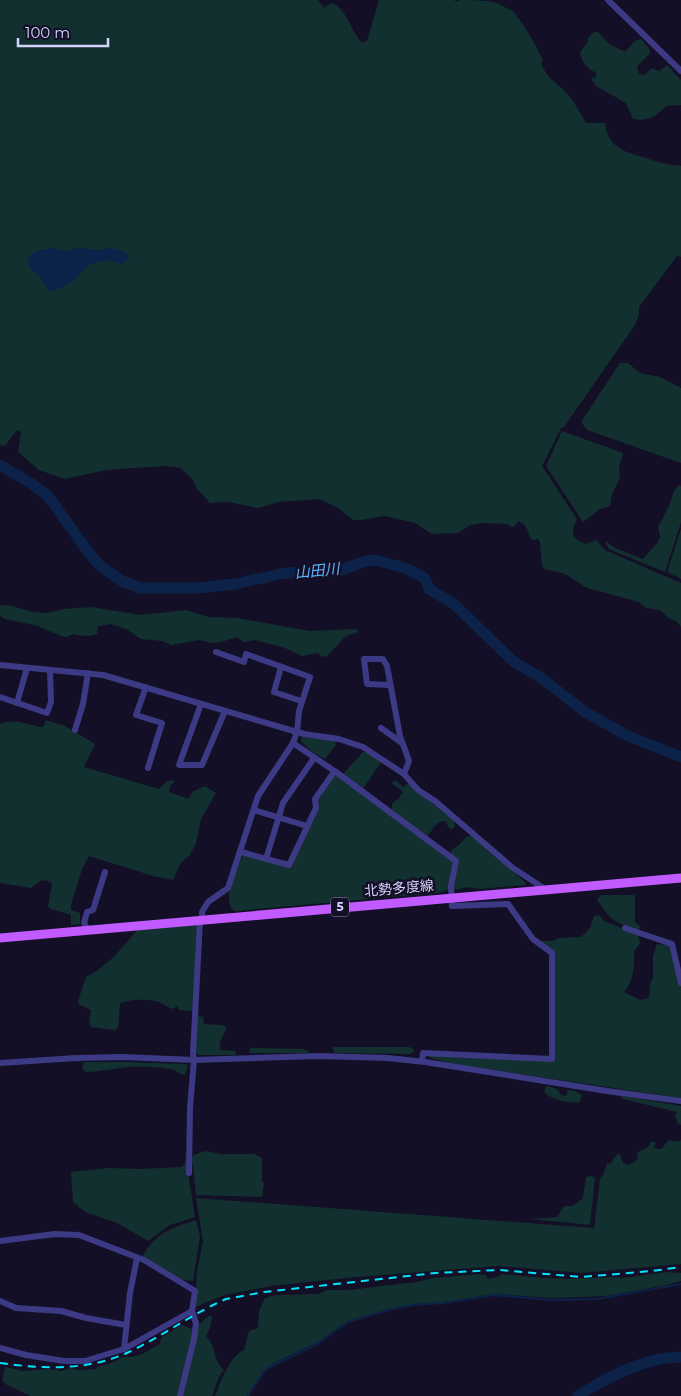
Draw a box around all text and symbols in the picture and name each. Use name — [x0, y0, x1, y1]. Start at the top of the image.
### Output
scale bar — [18, 15, 108, 47]
text: 100 m — [25, 23, 70, 42]
water label: 山田川 — [294, 558, 342, 582]
street label: 北勢多度線 — [363, 876, 435, 900]
road number: 5 — [331, 898, 349, 916]

